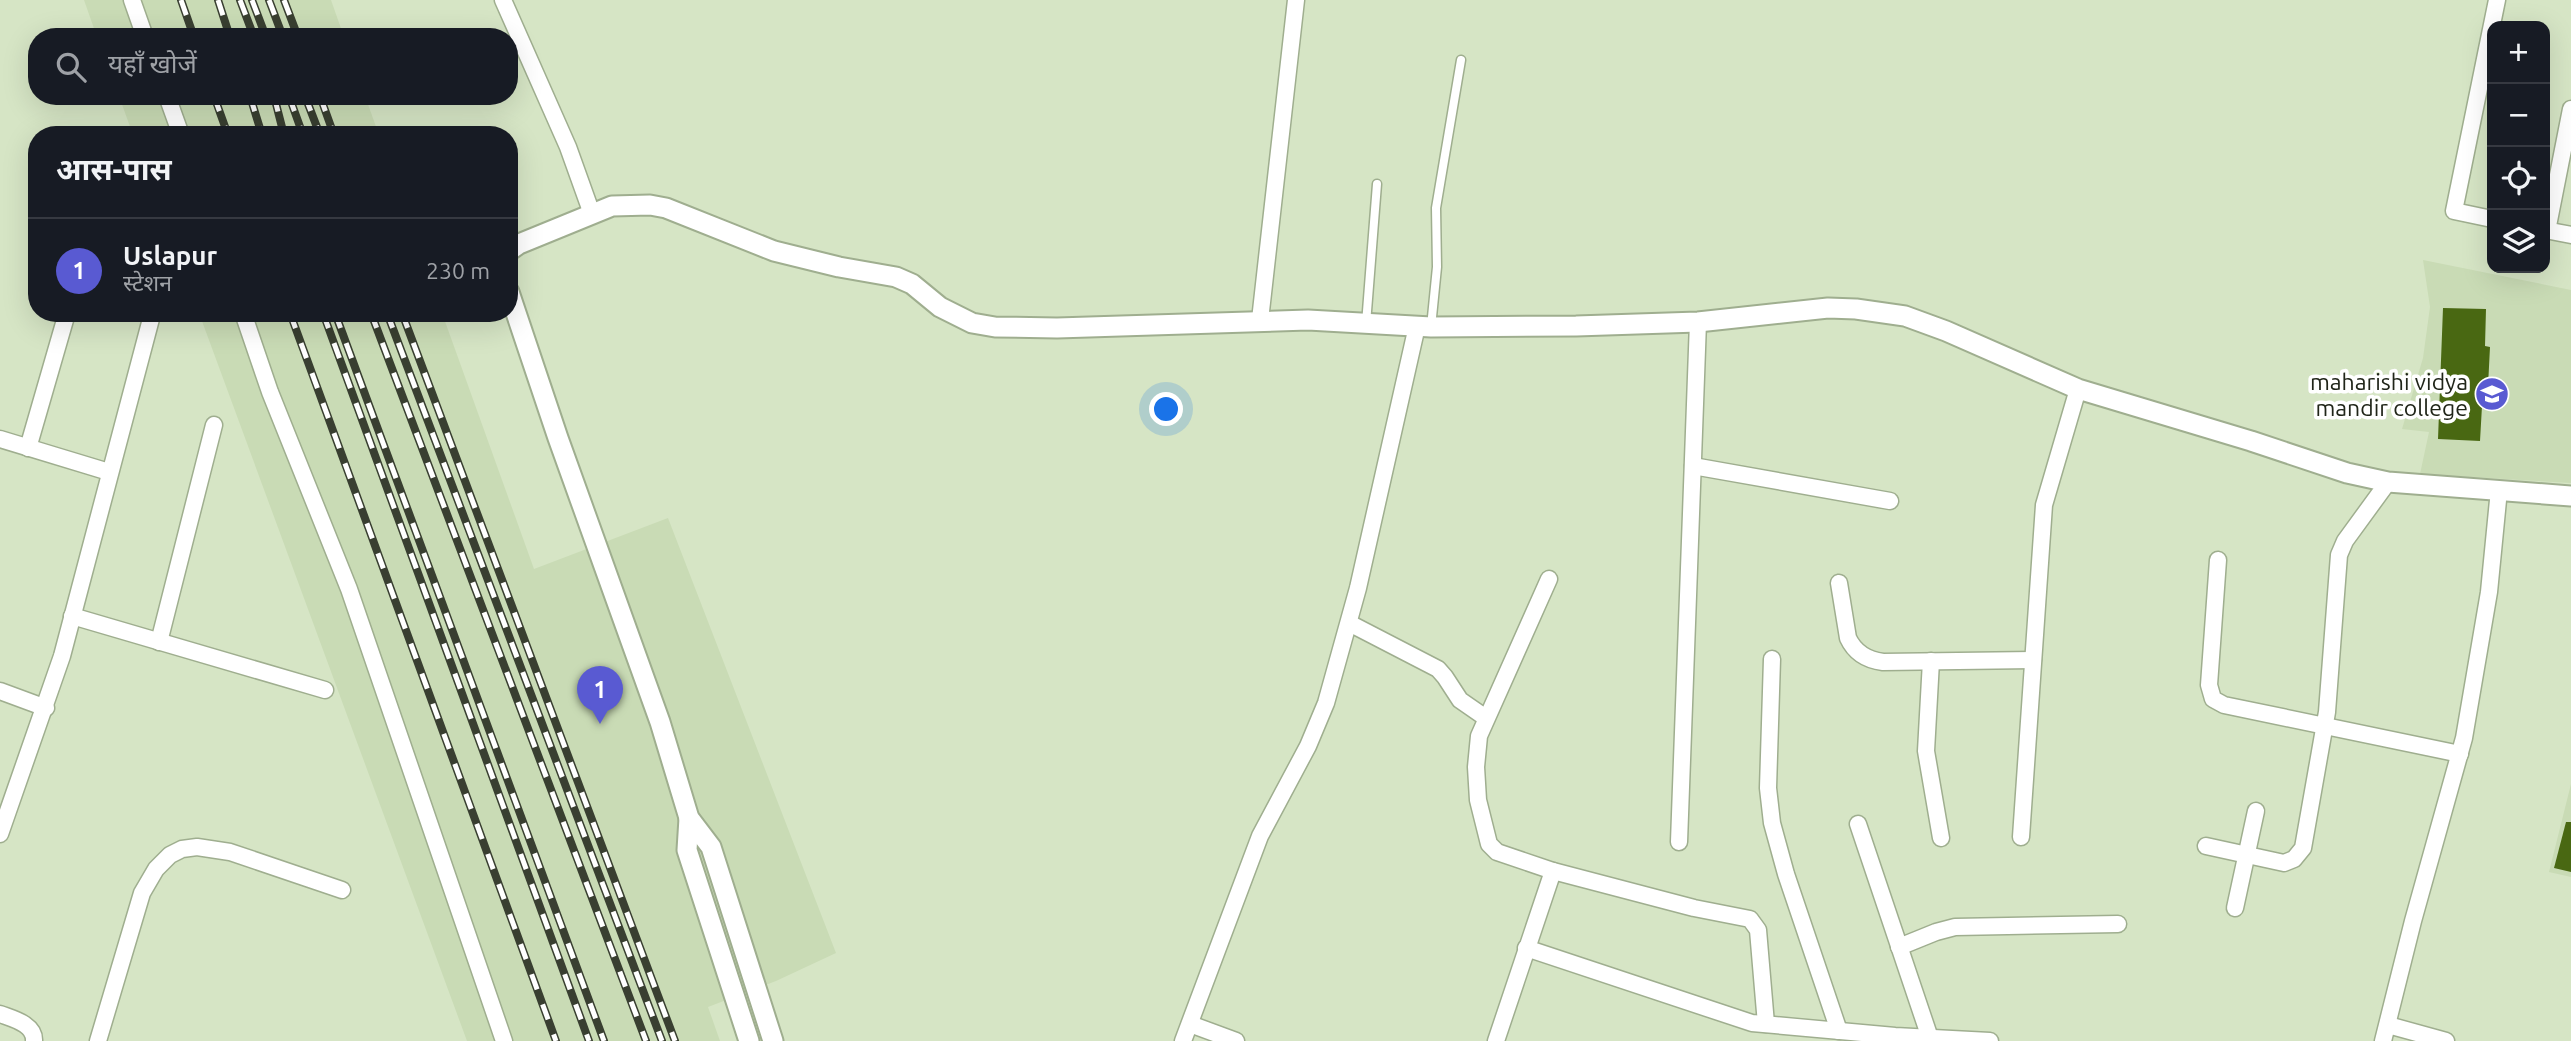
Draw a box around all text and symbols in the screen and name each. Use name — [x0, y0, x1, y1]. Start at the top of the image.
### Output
map controls — [2487, 21, 2550, 273]
button: + — [2487, 21, 2550, 84]
search box — [28, 28, 518, 105]
icon: search — [52, 48, 90, 86]
text: यहाँ खोजें — [108, 49, 197, 78]
button: − — [2487, 84, 2550, 147]
button: locate — [2487, 147, 2550, 210]
text: आस-पास — [56, 152, 172, 186]
button: layers — [2487, 210, 2550, 273]
text: Uslapur — [123, 241, 217, 270]
text: 1 — [73, 258, 85, 283]
text: 230 m — [426, 258, 490, 283]
text: स्टेशन — [123, 270, 172, 295]
place label: maharishi vidya mandir college — [2310, 369, 2468, 420]
school or university icon: maharishi vidya mandir college — [2473, 375, 2511, 413]
your location — [1149, 392, 1183, 426]
pin: 1 — [577, 666, 623, 724]

